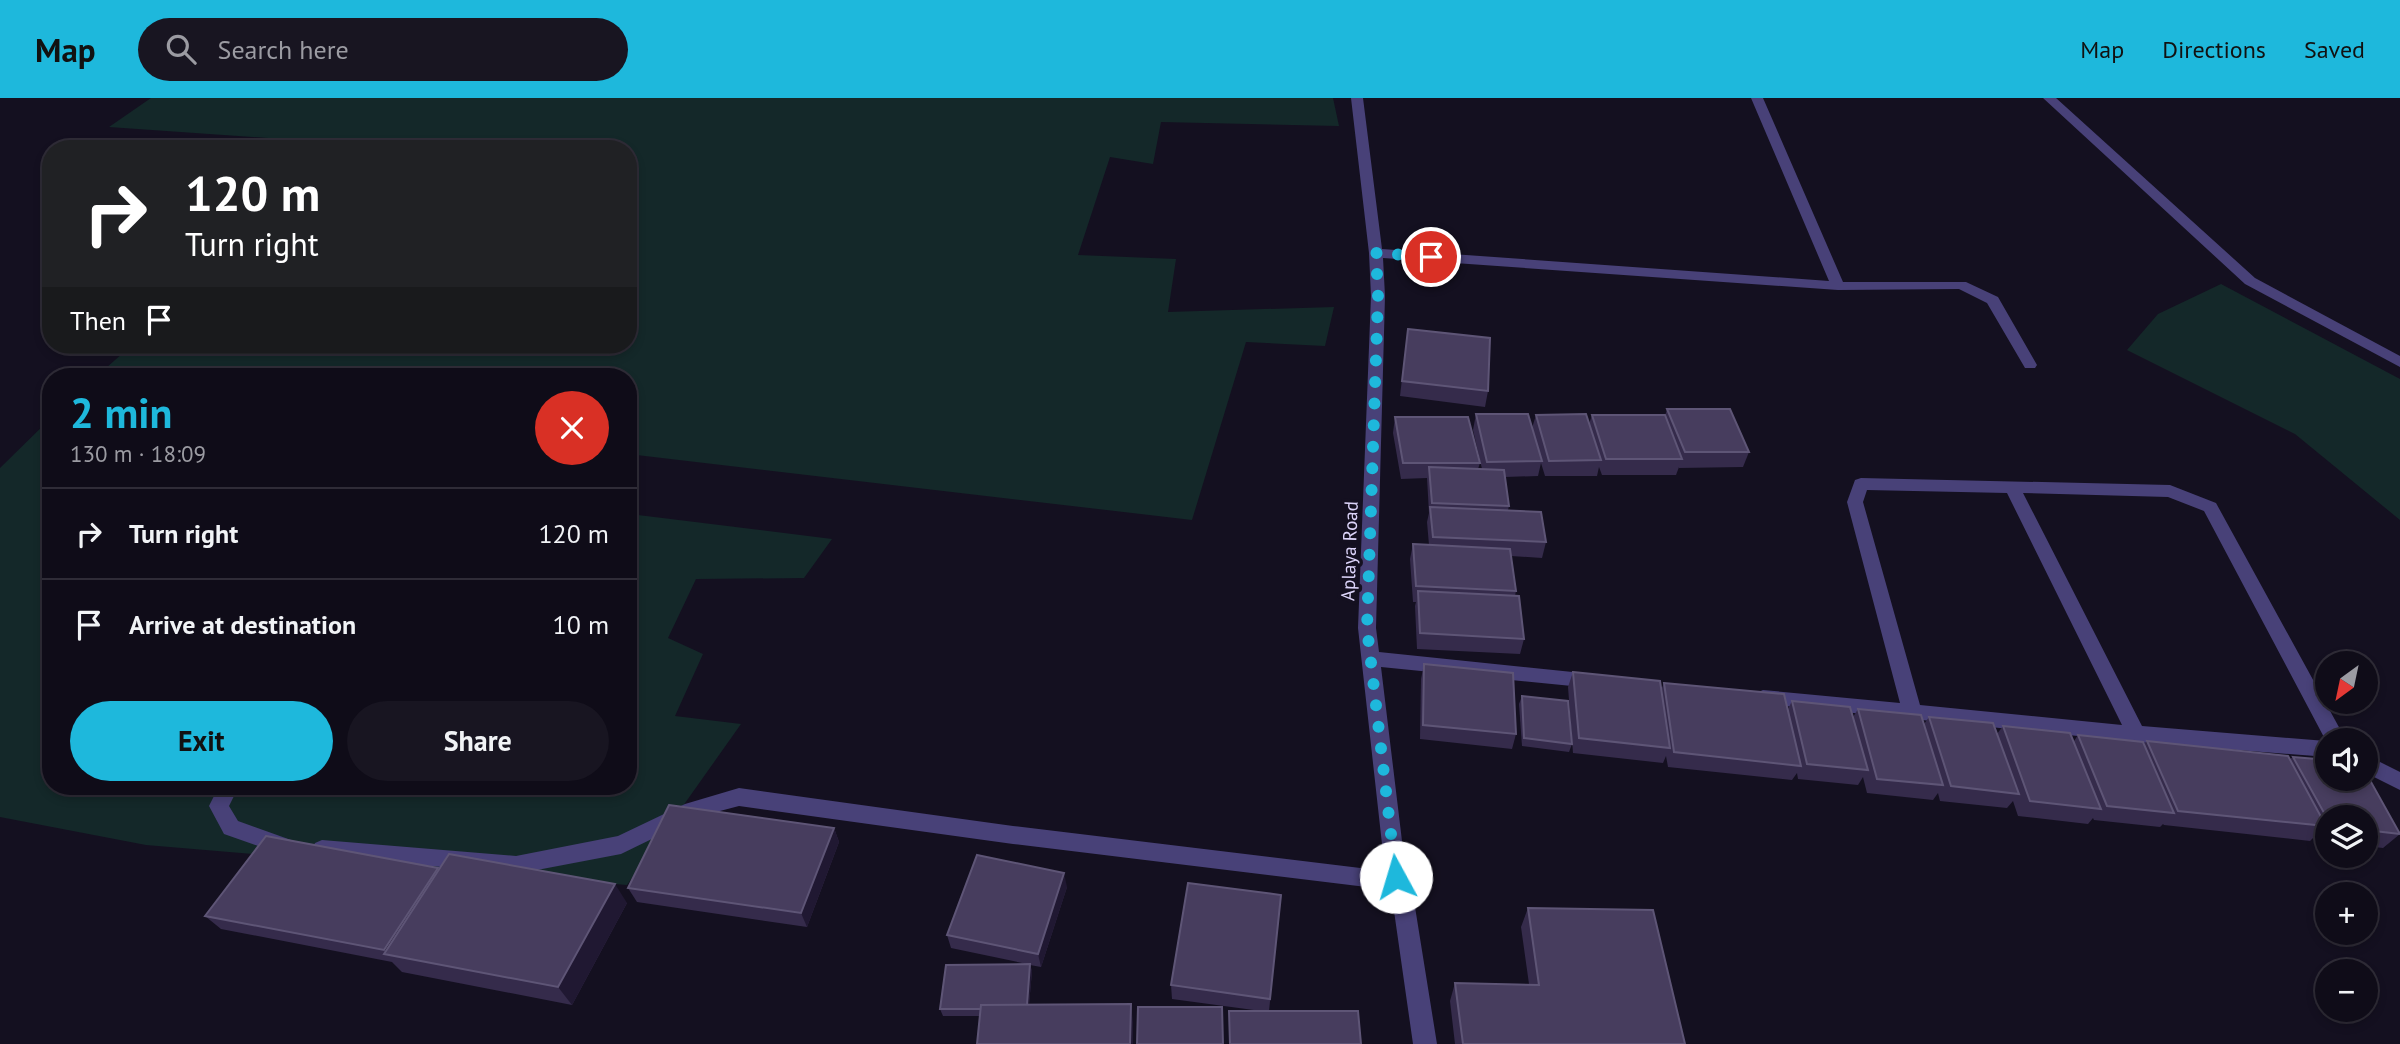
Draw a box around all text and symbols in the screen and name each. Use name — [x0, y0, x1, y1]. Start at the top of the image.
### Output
search box — [138, 18, 628, 81]
text: Map — [35, 28, 96, 71]
icon: search — [162, 30, 200, 68]
text: Search here — [218, 33, 349, 66]
text: Map — [2080, 34, 2124, 65]
text: Directions — [2162, 34, 2266, 65]
text: Saved — [2304, 34, 2365, 65]
text: 120 m — [185, 161, 320, 225]
icon: right — [70, 168, 161, 259]
text: Turn right — [185, 223, 319, 265]
pin — [1401, 227, 1461, 287]
icon: arrive — [1412, 238, 1450, 276]
icon: arrive — [140, 301, 178, 339]
text: Then — [70, 304, 126, 337]
text: 2 min — [70, 385, 172, 440]
button: close — [535, 391, 609, 465]
text: 130 m · 18:09 — [70, 439, 206, 468]
street label: Aplaya Road — [1335, 501, 1363, 601]
icon: right — [70, 515, 108, 553]
text: Turn right — [129, 517, 238, 550]
text: 120 m — [538, 517, 609, 550]
icon: arrive — [70, 606, 108, 644]
text: Arrive at destination — [129, 608, 356, 641]
text: 10 m — [553, 608, 609, 641]
north arrow — [2315, 651, 2378, 714]
map controls — [2315, 651, 2378, 1022]
button: Exit — [70, 701, 333, 781]
button: Share — [347, 701, 609, 781]
button: sound — [2315, 728, 2378, 791]
button: layers — [2315, 805, 2378, 868]
position arrow — [1359, 840, 1433, 914]
button: + — [2315, 882, 2378, 945]
button: − — [2315, 959, 2378, 1022]

